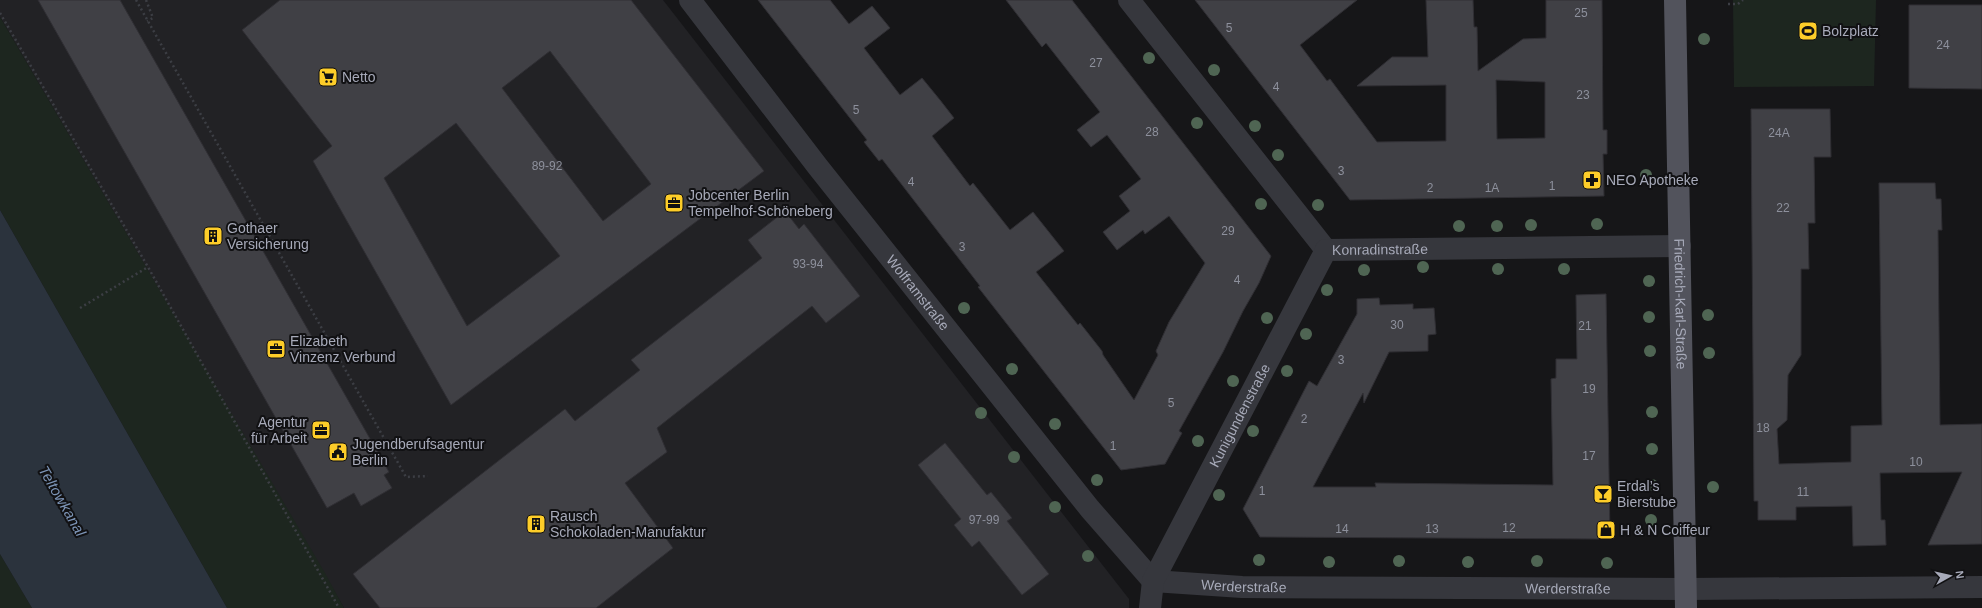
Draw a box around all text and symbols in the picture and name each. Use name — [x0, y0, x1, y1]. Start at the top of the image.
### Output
house number: 25 — [1574, 6, 1588, 20]
sports icon: Bolzplatz — [1797, 20, 1819, 42]
house number: 5 — [1226, 21, 1233, 35]
place label: Bolzplatz — [1822, 23, 1879, 39]
house number: 24 — [1936, 38, 1950, 52]
house number: 27 — [1089, 56, 1103, 70]
supermarket icon: Netto — [317, 66, 339, 88]
place label: Netto — [342, 69, 376, 85]
house number: 4 — [1273, 80, 1280, 94]
house number: 23 — [1576, 88, 1590, 102]
house number: 5 — [853, 103, 860, 117]
house number: 28 — [1145, 125, 1159, 139]
house number: 24A — [1768, 126, 1790, 140]
house number: 89-92 — [532, 159, 563, 173]
house number: 3 — [1338, 164, 1345, 178]
pharmacy icon: NEO Apotheke — [1581, 169, 1603, 191]
place label: NEO Apotheke — [1606, 172, 1699, 188]
house number: 4 — [908, 175, 915, 189]
house number: 1 — [1549, 179, 1556, 193]
house number: 2 — [1427, 181, 1434, 195]
house number: 1A — [1485, 181, 1499, 195]
place label: Jobcenter Berlin Tempelhof-Schöneberg — [688, 187, 833, 219]
office icon: Jobcenter Berlin Tempelhof-Schöneberg — [663, 192, 685, 214]
house number: 22 — [1776, 201, 1790, 215]
place label: Gothaer Versicherung — [227, 220, 309, 252]
house number: 29 — [1221, 224, 1235, 238]
building icon: Gothaer Versicherung — [202, 225, 224, 247]
street label: Friedrich-Karl-Straße — [1671, 238, 1690, 370]
house number: 3 — [959, 240, 966, 254]
street label: Konradinstraße — [1332, 241, 1428, 258]
street label: Wolframstraße — [883, 252, 953, 334]
house number: 93-94 — [793, 257, 824, 271]
house number: 4 — [1234, 273, 1241, 287]
house number: 30 — [1390, 318, 1404, 332]
house number: 21 — [1578, 319, 1592, 333]
place label: Elizabeth Vinzenz Verbund — [290, 333, 396, 365]
office icon: Elizabeth Vinzenz Verbund — [265, 338, 287, 360]
house number: 3 — [1338, 353, 1345, 367]
street label: Kunigundenstraße — [1206, 361, 1273, 470]
house number: 19 — [1582, 382, 1596, 396]
house number: 5 — [1168, 396, 1175, 410]
house number: 2 — [1301, 412, 1308, 426]
place label: Agentur für Arbeit — [251, 414, 307, 446]
office icon: Agentur für Arbeit — [310, 419, 332, 441]
house number: 18 — [1756, 421, 1770, 435]
place label: Jugendberufsagentur Berlin — [352, 436, 485, 468]
house number: 1 — [1110, 439, 1117, 453]
public building icon: Jugendberufsagentur Berlin — [327, 441, 349, 463]
house number: 17 — [1582, 449, 1596, 463]
house number: 10 — [1909, 455, 1923, 469]
water label: Teltowkanal — [35, 462, 90, 540]
place label: Erdal’s Bierstube — [1617, 478, 1676, 510]
bar icon: Erdal’s Bierstube — [1592, 483, 1614, 505]
house number: 1 — [1259, 484, 1266, 498]
house number: 11 — [1797, 485, 1810, 499]
place label: Rausch Schokoladen-Manufaktur — [550, 508, 706, 540]
building icon: Rausch Schokoladen-Manufaktur — [525, 513, 547, 535]
house number: 97-99 — [969, 513, 1000, 527]
shop icon: H & N Coiffeur — [1595, 519, 1617, 541]
house number: 12 — [1502, 521, 1516, 535]
house number: 14 — [1335, 522, 1349, 536]
house number: 13 — [1425, 522, 1439, 536]
place label: H & N Coiffeur — [1620, 522, 1710, 538]
north arrow — [1930, 556, 1970, 596]
text: N — [1953, 570, 1966, 579]
street label: Werderstraße — [1201, 576, 1287, 595]
street label: Werderstraße — [1525, 580, 1611, 597]

